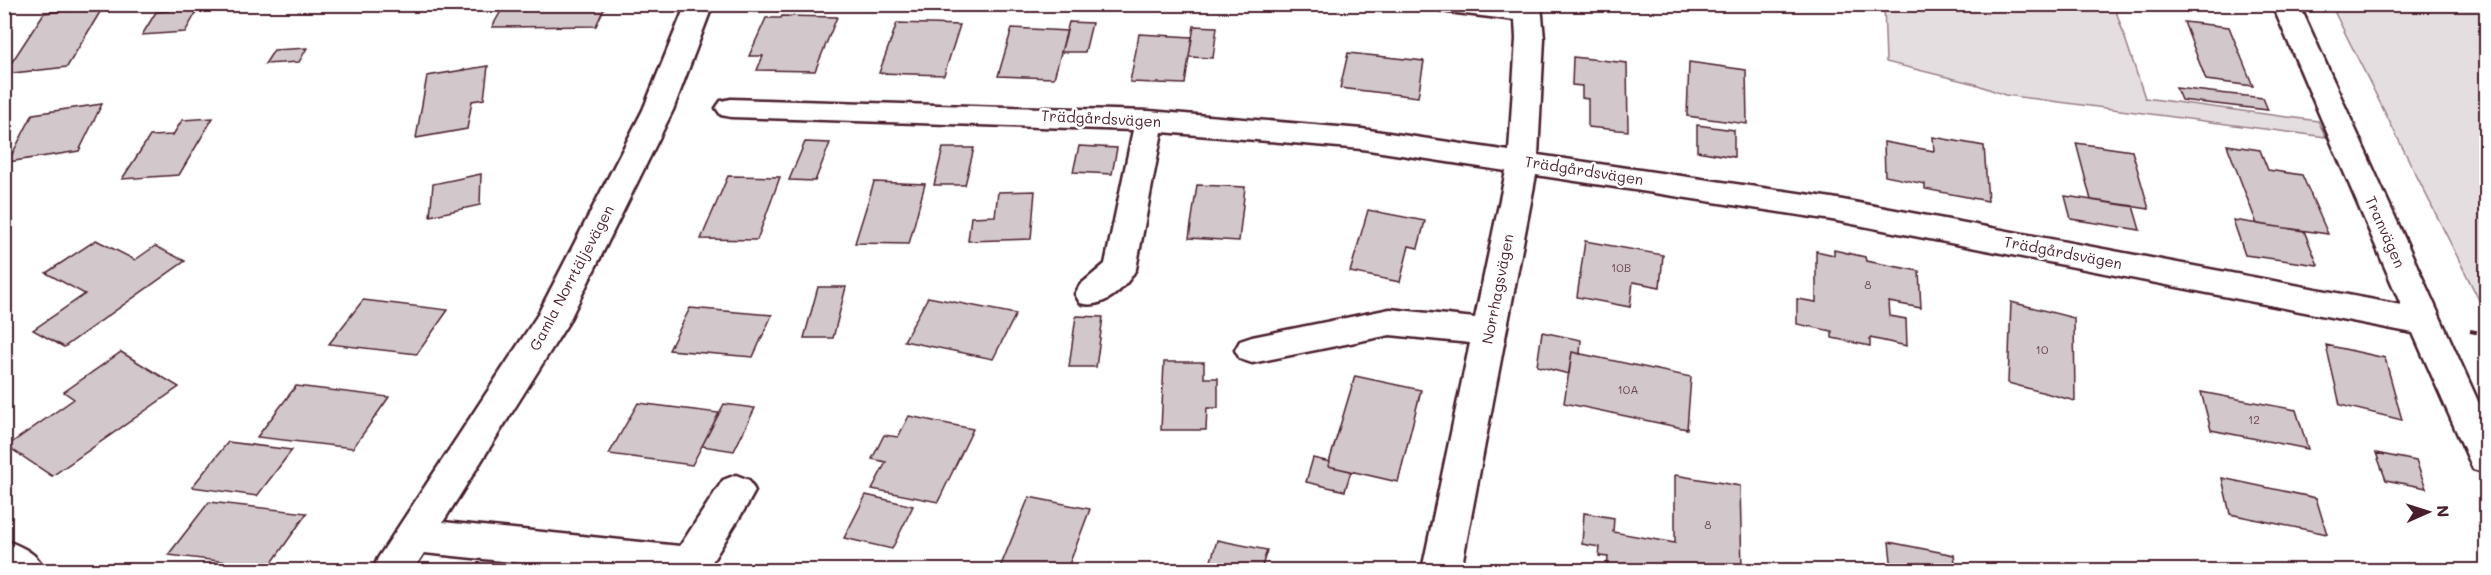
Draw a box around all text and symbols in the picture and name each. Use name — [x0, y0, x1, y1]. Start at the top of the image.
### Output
street label: Trädgårdsvägen — [1041, 105, 1162, 131]
street label: Trädgårdsvägen — [1523, 151, 1645, 189]
street label: Tranvägen — [2361, 193, 2411, 271]
street label: Gamla Norrtäljevägen — [524, 201, 618, 354]
street label: Trädgårdsvägen — [2002, 231, 2124, 273]
street label: Norrhagsvägen — [1477, 232, 1518, 346]
house number: 10B — [1611, 259, 1631, 275]
house number: 8 — [1864, 276, 1872, 292]
house number: 10 — [2036, 341, 2049, 357]
house number: 10A — [1617, 381, 1639, 397]
house number: 12 — [2248, 411, 2260, 427]
north arrow — [2398, 482, 2458, 542]
text: N — [2433, 505, 2454, 518]
house number: 8 — [1704, 516, 1712, 532]

